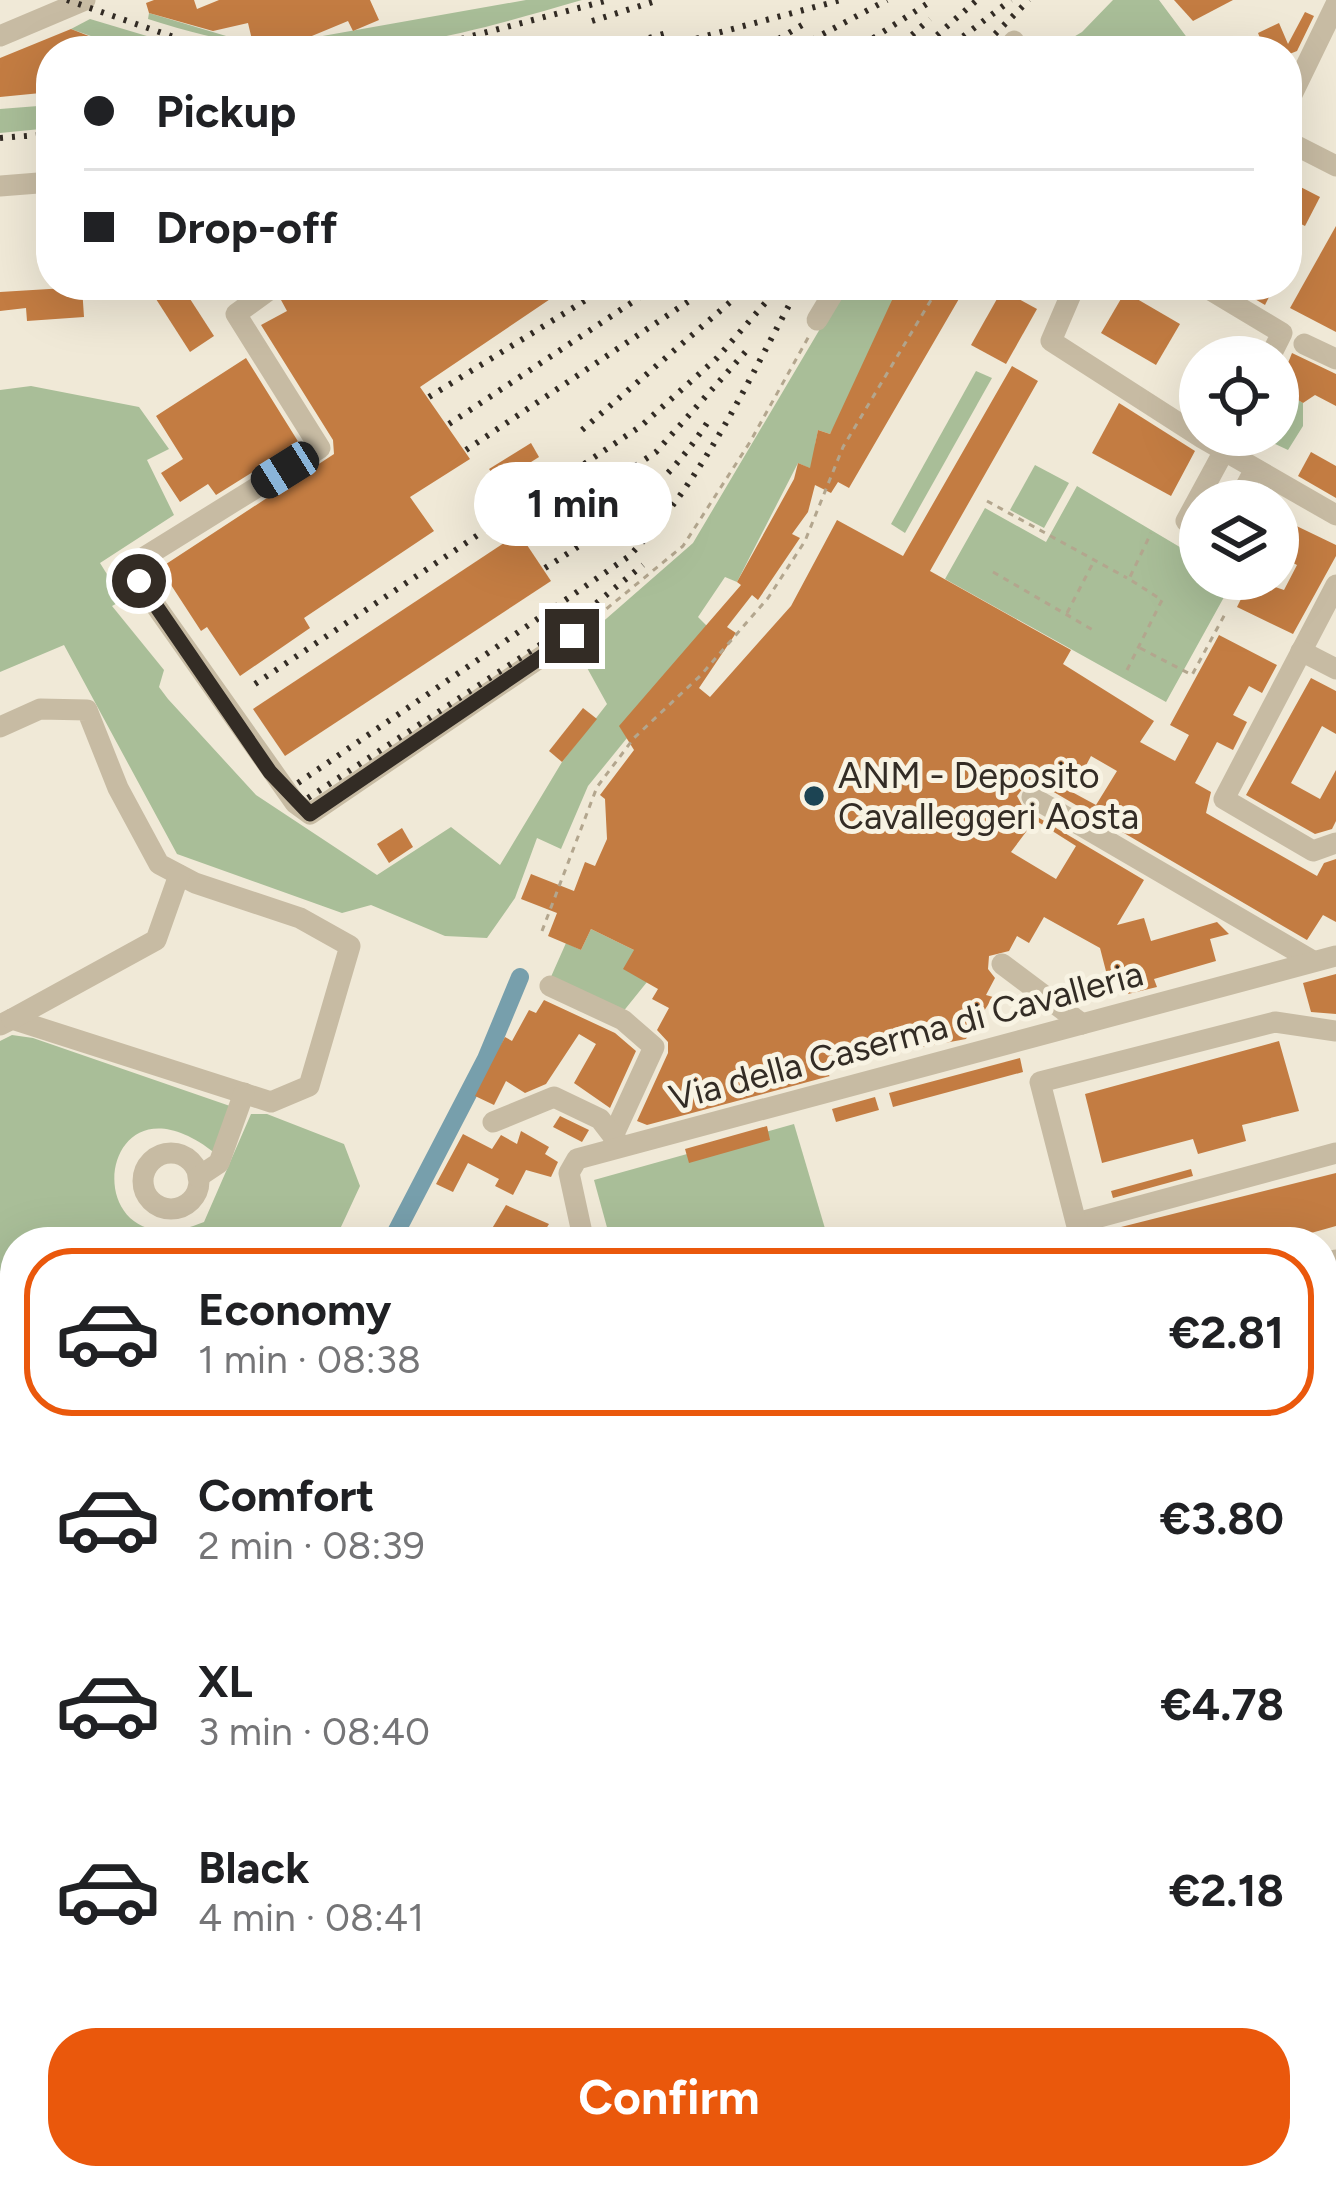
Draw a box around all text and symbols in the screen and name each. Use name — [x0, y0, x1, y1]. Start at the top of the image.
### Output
text: Pickup — [156, 84, 296, 138]
text: Drop-off — [156, 200, 338, 254]
map controls — [1179, 336, 1299, 600]
button: locate — [1179, 336, 1299, 456]
car — [245, 436, 325, 504]
callout: 1 min — [473, 462, 671, 546]
text: 1 min — [527, 480, 619, 527]
button: layers — [1179, 480, 1299, 600]
route start — [112, 554, 166, 608]
route end — [545, 609, 599, 663]
place label: ANM - Deposito Cavalleggeri Aosta — [838, 754, 1139, 838]
marker: ANM - Deposito Cavalleggeri Aosta — [801, 783, 827, 809]
street label: Via della Caserma di Cavalleria — [665, 951, 1148, 1119]
icon: car — [54, 1278, 162, 1386]
text: Economy — [198, 1282, 391, 1336]
text: €2.81 — [1169, 1305, 1284, 1359]
text: 1 min · 08:38 — [198, 1336, 421, 1383]
icon: car — [54, 1464, 162, 1572]
text: Comfort — [198, 1468, 374, 1522]
text: €3.80 — [1160, 1491, 1284, 1545]
text: 2 min · 08:39 — [198, 1522, 425, 1569]
icon: car — [54, 1650, 162, 1758]
text: XL — [198, 1654, 253, 1708]
text: €4.78 — [1161, 1677, 1284, 1731]
text: 3 min · 08:40 — [198, 1708, 430, 1755]
icon: car — [54, 1836, 162, 1944]
text: Black — [198, 1840, 309, 1894]
text: €2.18 — [1169, 1863, 1284, 1917]
text: 4 min · 08:41 — [198, 1894, 424, 1941]
button: Confirm — [48, 2028, 1290, 2166]

